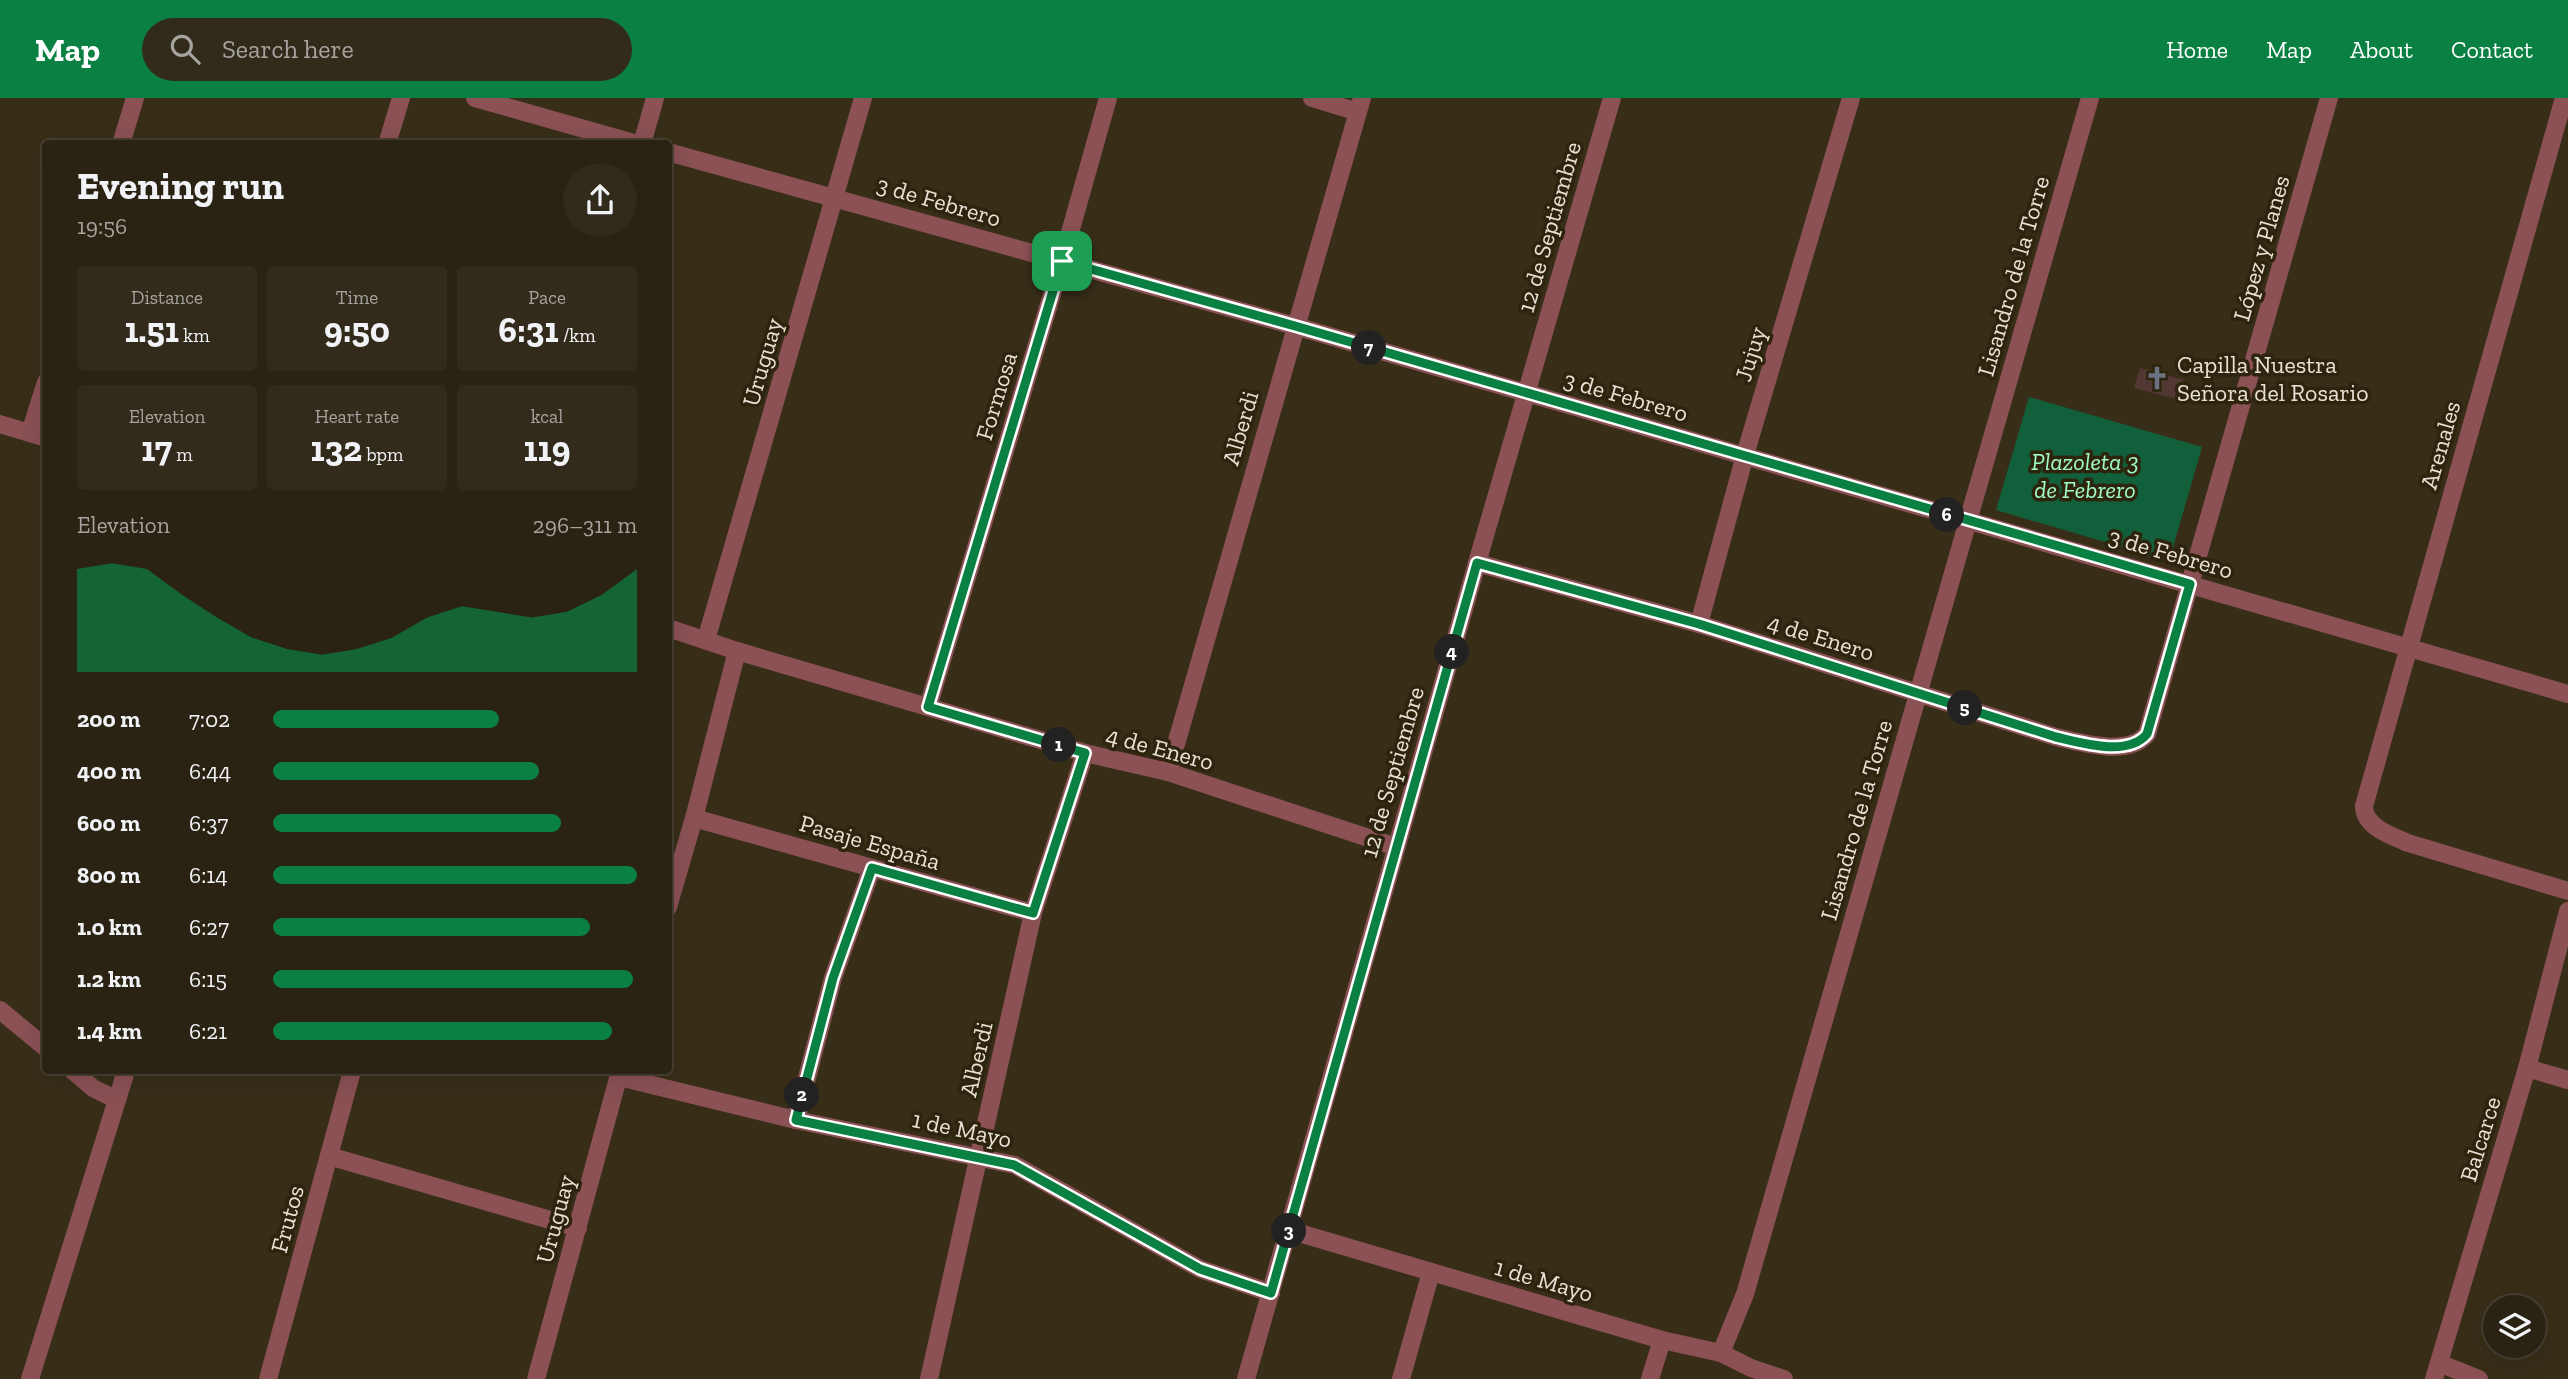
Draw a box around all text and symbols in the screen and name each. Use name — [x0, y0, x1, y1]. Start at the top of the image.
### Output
search box — [142, 18, 632, 81]
text: Map — [35, 30, 100, 69]
icon: search — [166, 30, 204, 68]
text: Search here — [222, 33, 354, 65]
text: Home — [2166, 35, 2228, 64]
text: Map — [2266, 35, 2312, 64]
text: About — [2350, 35, 2413, 64]
text: Contact — [2451, 35, 2533, 64]
street label: 12 de Septiembre — [1511, 138, 1587, 316]
text: Evening run — [77, 163, 284, 209]
button: share — [563, 163, 637, 237]
street label: 3 de Febrero — [874, 169, 1004, 233]
street label: López y Planes — [2226, 172, 2296, 324]
street label: Lisandro de la Torre — [1971, 173, 2055, 379]
text: 19:56 — [77, 212, 127, 240]
pin — [1032, 231, 1092, 291]
icon: arrive — [1043, 242, 1081, 280]
text: Distance — [131, 286, 203, 309]
text: Time — [336, 286, 378, 309]
text: Pace — [528, 286, 566, 309]
text: 1.51 — [124, 309, 179, 351]
text: 9:50 — [324, 309, 390, 351]
text: 6:31 — [498, 309, 559, 351]
street label: Uruguay — [736, 314, 789, 409]
street label: Jujuy — [1728, 323, 1772, 385]
text: km — [179, 324, 210, 347]
text: /km — [559, 324, 596, 347]
pin: 7 — [1352, 330, 1386, 366]
text: 7 — [1364, 336, 1373, 359]
street label: Formosa — [969, 348, 1023, 443]
place label: Capilla Nuestra Señora del Rosario — [2177, 350, 2369, 407]
street label: 3 de Febrero — [1561, 364, 1691, 428]
church icon: Capilla Nuestra Señora del Rosario — [2143, 364, 2171, 392]
street label: Alberdi — [1216, 387, 1264, 469]
street label: Arenales — [2414, 398, 2466, 492]
text: Elevation — [129, 405, 205, 428]
text: Heart rate — [315, 405, 399, 428]
text: kcal — [531, 405, 563, 428]
text: 17 — [141, 428, 172, 470]
text: 132 — [311, 428, 362, 470]
text: 119 — [523, 428, 571, 470]
text: m — [172, 443, 193, 466]
text: bpm — [362, 443, 403, 466]
park label: Plazoleta 3 de Febrero — [2031, 447, 2139, 504]
pin: 6 — [1930, 498, 1965, 532]
text: 6 — [1941, 503, 1952, 526]
text: Elevation — [77, 511, 170, 539]
text: 296–311 m — [533, 511, 637, 539]
street label: 3 de Febrero — [2106, 521, 2236, 585]
street label: 4 de Enero — [1764, 607, 1878, 667]
pin: 4 — [1434, 634, 1470, 670]
text: 4 — [1446, 640, 1457, 663]
street label: 12 de Septiembre — [1354, 683, 1430, 861]
pin: 5 — [1948, 690, 1982, 726]
text: 5 — [1960, 696, 1969, 719]
text: 200 m — [77, 705, 140, 733]
text: 7:02 — [189, 705, 230, 733]
street label: Lisandro de la Torre — [1814, 717, 1898, 923]
street label: 4 de Enero — [1103, 720, 1217, 776]
pin: 1 — [1042, 728, 1076, 762]
text: 1 — [1055, 733, 1062, 756]
text: 400 m — [77, 757, 141, 785]
text: 6:44 — [189, 757, 231, 785]
street label: Pasaje España — [796, 808, 944, 876]
text: 600 m — [77, 809, 140, 837]
text: 6:37 — [189, 809, 228, 837]
text: 800 m — [77, 861, 140, 889]
text: 6:14 — [189, 861, 228, 889]
text: 1.0 km — [77, 913, 142, 941]
text: 6:27 — [189, 913, 229, 941]
text: 1.2 km — [77, 965, 141, 993]
text: 6:15 — [189, 965, 227, 993]
text: 1.4 km — [77, 1017, 142, 1045]
text: 6:21 — [189, 1017, 227, 1045]
street label: Alberdi — [953, 1018, 999, 1099]
pin: 2 — [784, 1077, 820, 1112]
text: 2 — [796, 1083, 807, 1106]
street label: Balcarce — [2453, 1093, 2507, 1185]
street label: 1 de Mayo — [910, 1104, 1014, 1154]
street label: Uruguay — [529, 1171, 581, 1266]
street label: Frutos — [264, 1182, 310, 1256]
pin: 3 — [1272, 1214, 1306, 1248]
text: 3 — [1283, 1219, 1294, 1242]
street label: 1 de Mayo — [1492, 1252, 1596, 1308]
map controls — [2483, 1295, 2546, 1358]
button: layers — [2483, 1295, 2546, 1358]

